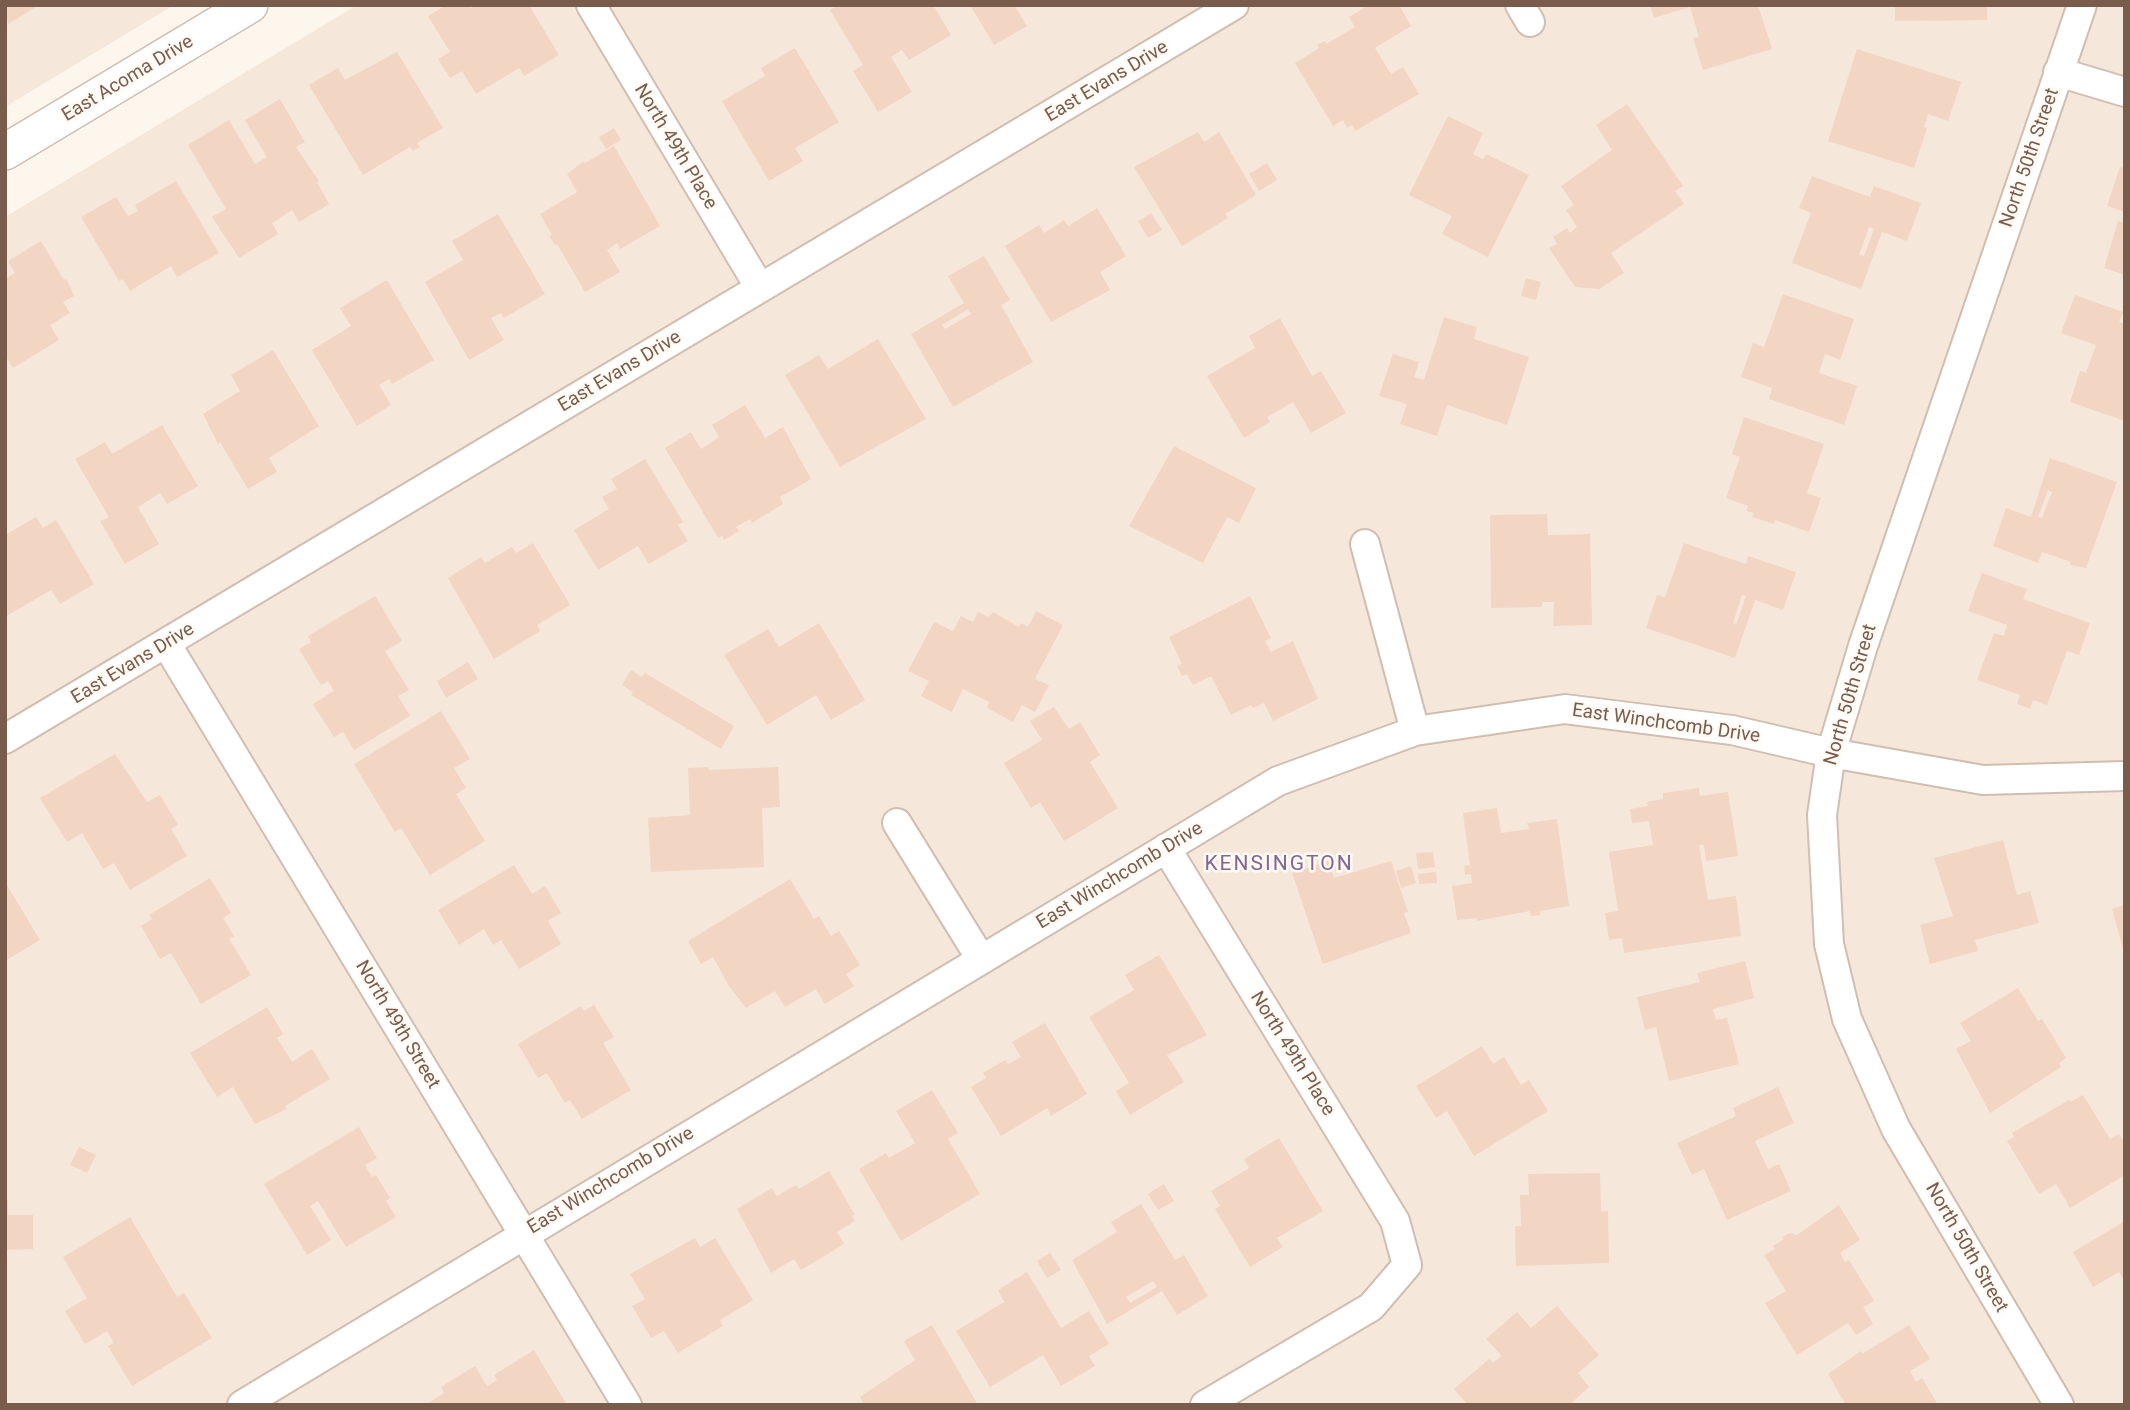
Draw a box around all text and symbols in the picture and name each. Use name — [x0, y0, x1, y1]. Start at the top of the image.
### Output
street label: East Acoma Drive — [58, 31, 198, 127]
street label: East Evans Drive — [1041, 36, 1173, 128]
street label: North 49th Place — [629, 80, 721, 214]
street label: North 50th Street — [1996, 85, 2064, 231]
street label: East Evans Drive — [554, 326, 686, 418]
street label: East Evans Drive — [67, 618, 199, 710]
street label: North 50th Street — [1820, 622, 1882, 768]
street label: East Winchcomb Drive — [1570, 700, 1762, 748]
street label: East Winchcomb Drive — [1033, 817, 1207, 935]
district label: KENSINGTON — [1206, 852, 1352, 878]
street label: North 49th Street — [350, 957, 444, 1093]
street label: North 49th Place — [1245, 988, 1339, 1120]
street label: East Winchcomb Drive — [524, 1122, 698, 1240]
street label: North 50th Street — [1920, 1179, 2012, 1317]

